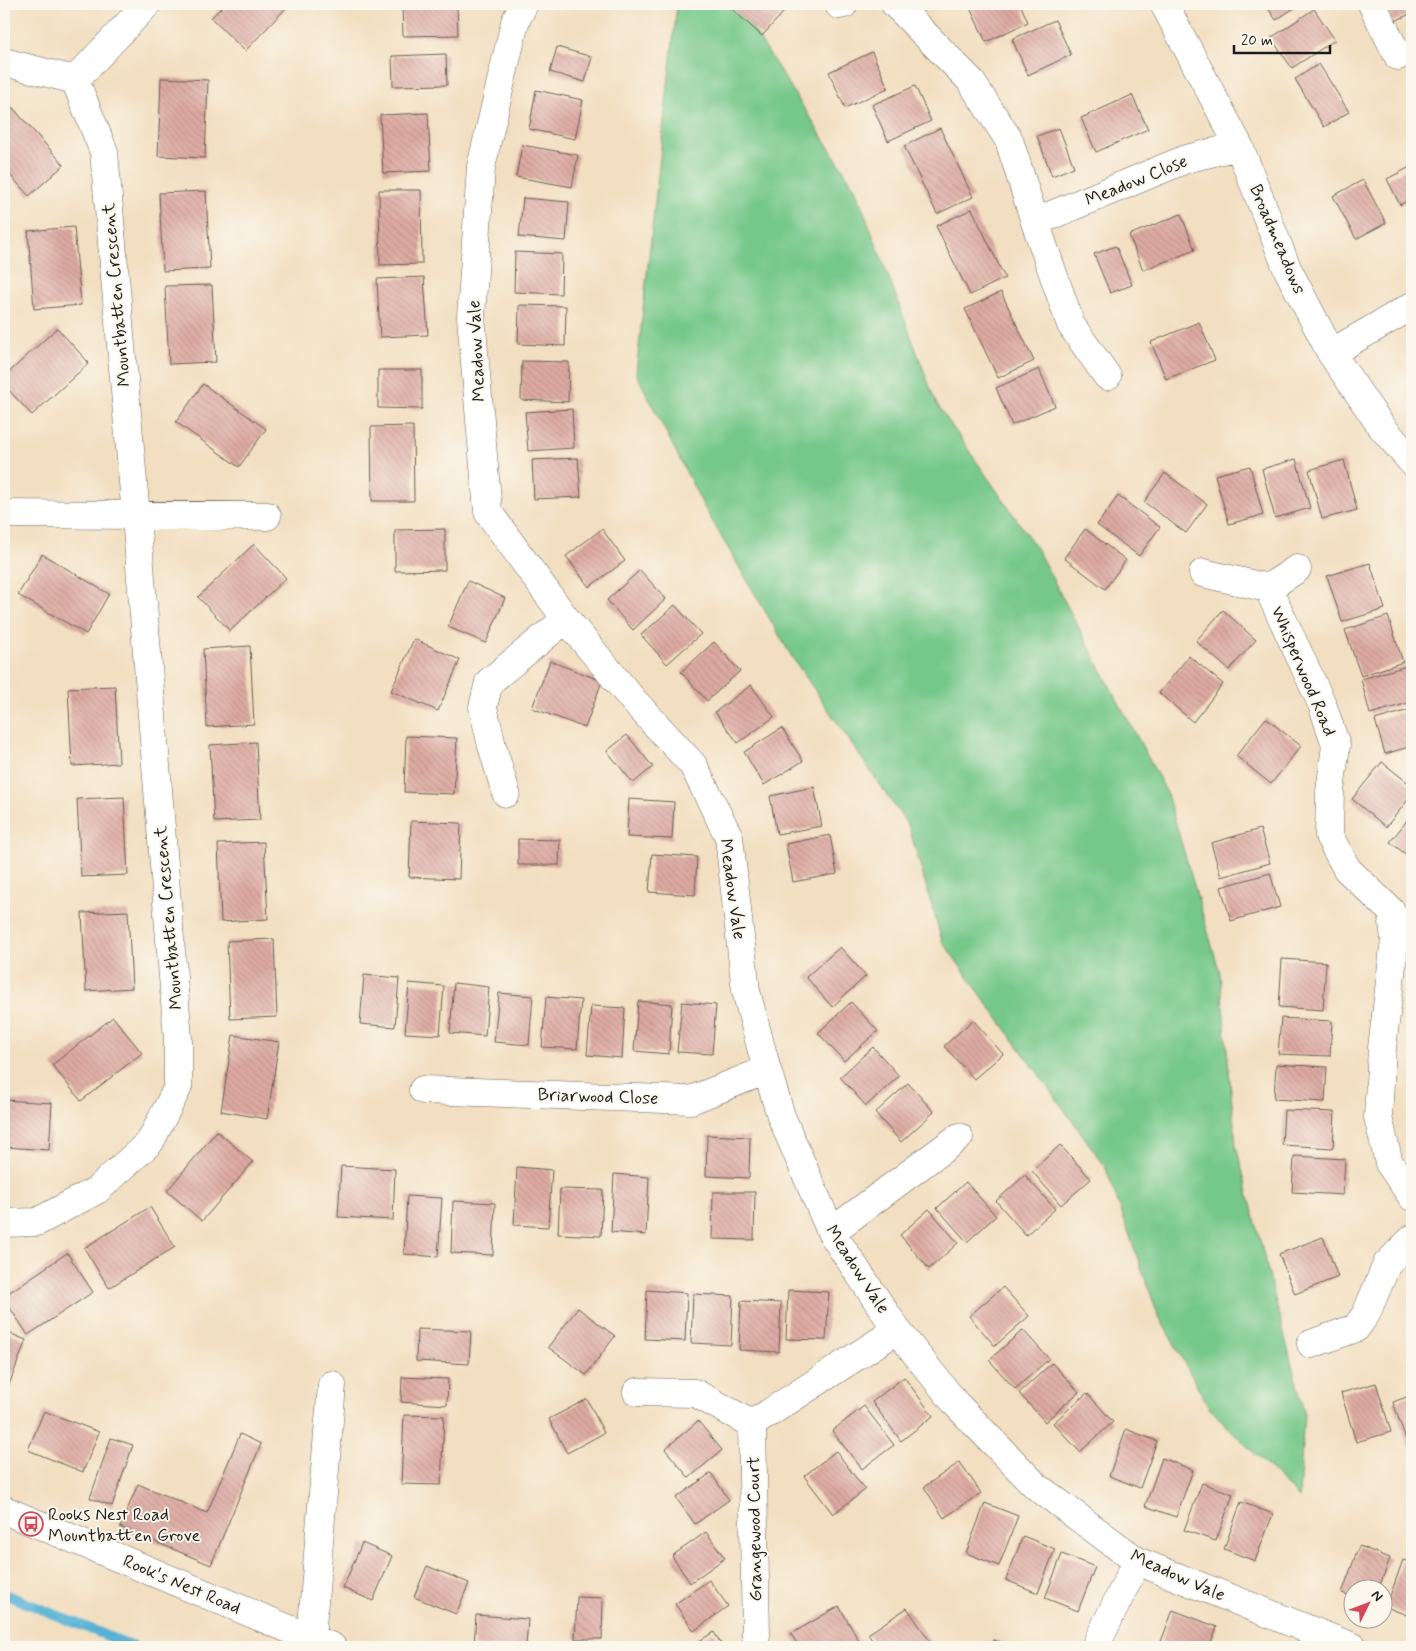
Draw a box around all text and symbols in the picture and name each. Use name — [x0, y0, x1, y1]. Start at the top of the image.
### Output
scale bar — [1234, 22, 1330, 54]
text: 20 m — [1241, 31, 1273, 51]
street label: Meadow Close — [1082, 149, 1191, 212]
street label: Broadmeadows — [1243, 181, 1311, 298]
street label: Mountbatten Crescent — [97, 202, 137, 388]
street label: Meadow Vale — [462, 300, 492, 402]
street label: Whisperwood Road — [1265, 603, 1341, 740]
street label: Mountbatten Crescent — [149, 825, 189, 1011]
street label: Meadow Vale — [713, 837, 751, 941]
street label: Briarwood Close — [537, 1083, 659, 1111]
street label: Meadow Vale — [819, 1220, 895, 1319]
street label: Grangewood Court — [742, 1456, 768, 1602]
place label: Rooks Nest Road Mountbatten Grove — [48, 1503, 200, 1548]
bus stop icon: Rooks Nest Road Mountbatten Grove — [18, 1511, 44, 1537]
street label: Meadow Vale — [1126, 1544, 1229, 1608]
street label: Rook's Nest Road — [119, 1549, 244, 1621]
north arrow — [1344, 1578, 1394, 1628]
text: N — [1367, 1586, 1387, 1605]

